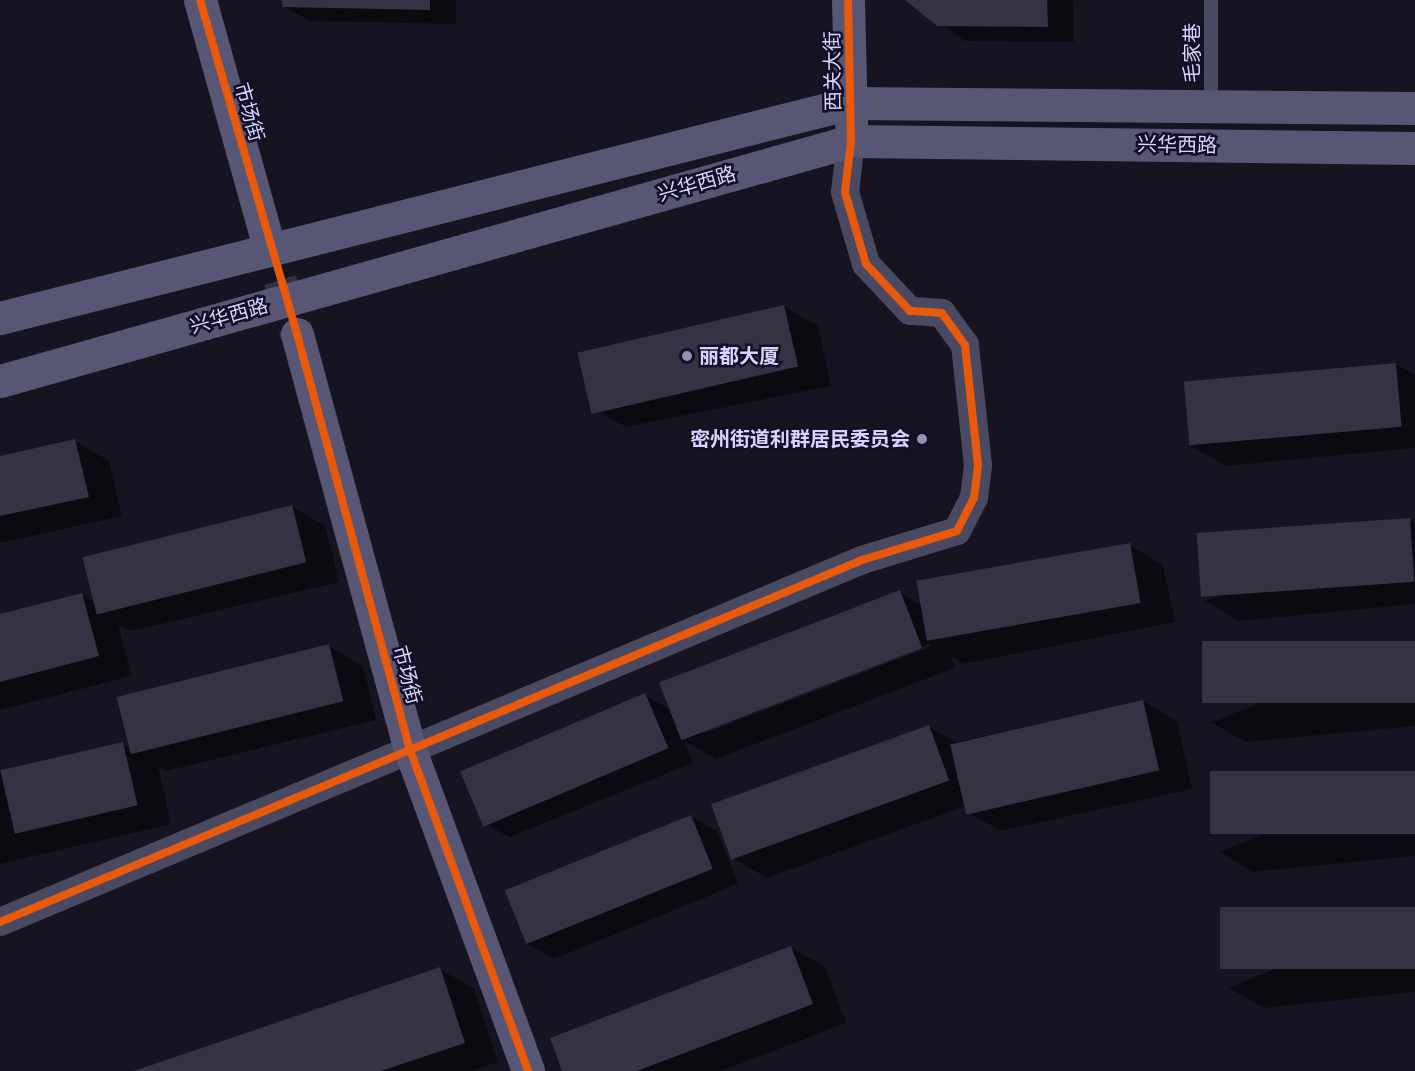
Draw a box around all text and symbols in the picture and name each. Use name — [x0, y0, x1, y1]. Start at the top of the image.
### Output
street label: 毛家巷 — [1180, 23, 1204, 83]
street label: 西关大街 — [820, 31, 846, 111]
street label: 市场街 — [229, 80, 269, 144]
street label: 兴华西路 — [1137, 132, 1217, 158]
street label: 兴华西路 — [655, 161, 739, 207]
street label: 兴华西路 — [187, 293, 271, 339]
place label: 丽都大厦 — [699, 344, 779, 368]
marker: 丽都大厦 — [680, 349, 694, 363]
place label: 密州街道利群居民委员会 — [690, 427, 910, 451]
marker: 密州街道利群居民委员会 — [915, 432, 929, 446]
street label: 市场街 — [388, 643, 426, 707]

